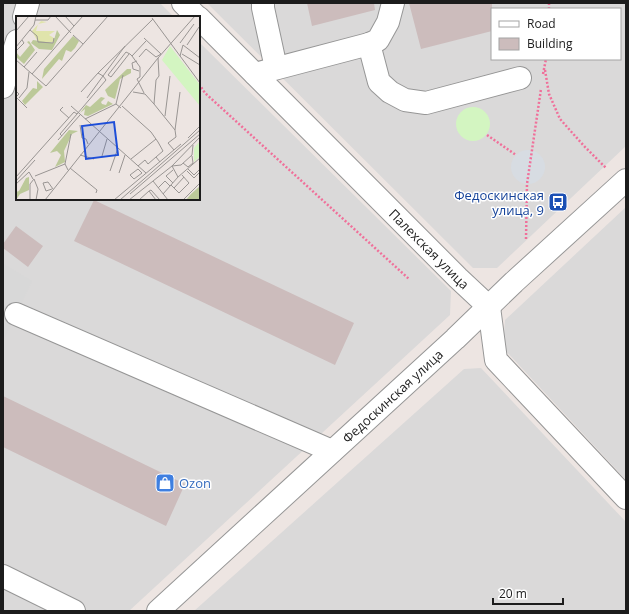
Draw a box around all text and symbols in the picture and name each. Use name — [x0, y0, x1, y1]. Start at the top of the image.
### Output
legend — [491, 8, 621, 60]
text: Road — [527, 15, 556, 32]
inset map — [16, 16, 200, 200]
text: Building — [527, 35, 573, 52]
place label: Федоскинская улица, 9 — [454, 186, 544, 219]
bus stop icon: Федоскинская улица, 9 — [547, 191, 569, 213]
street label: Палехская улица — [385, 205, 473, 293]
street label: Федоскинская улица — [338, 345, 447, 447]
shop icon: Ozon — [154, 472, 176, 494]
place label: Ozon — [179, 474, 211, 492]
scale bar — [493, 580, 563, 606]
text: 20 m — [499, 585, 527, 602]

